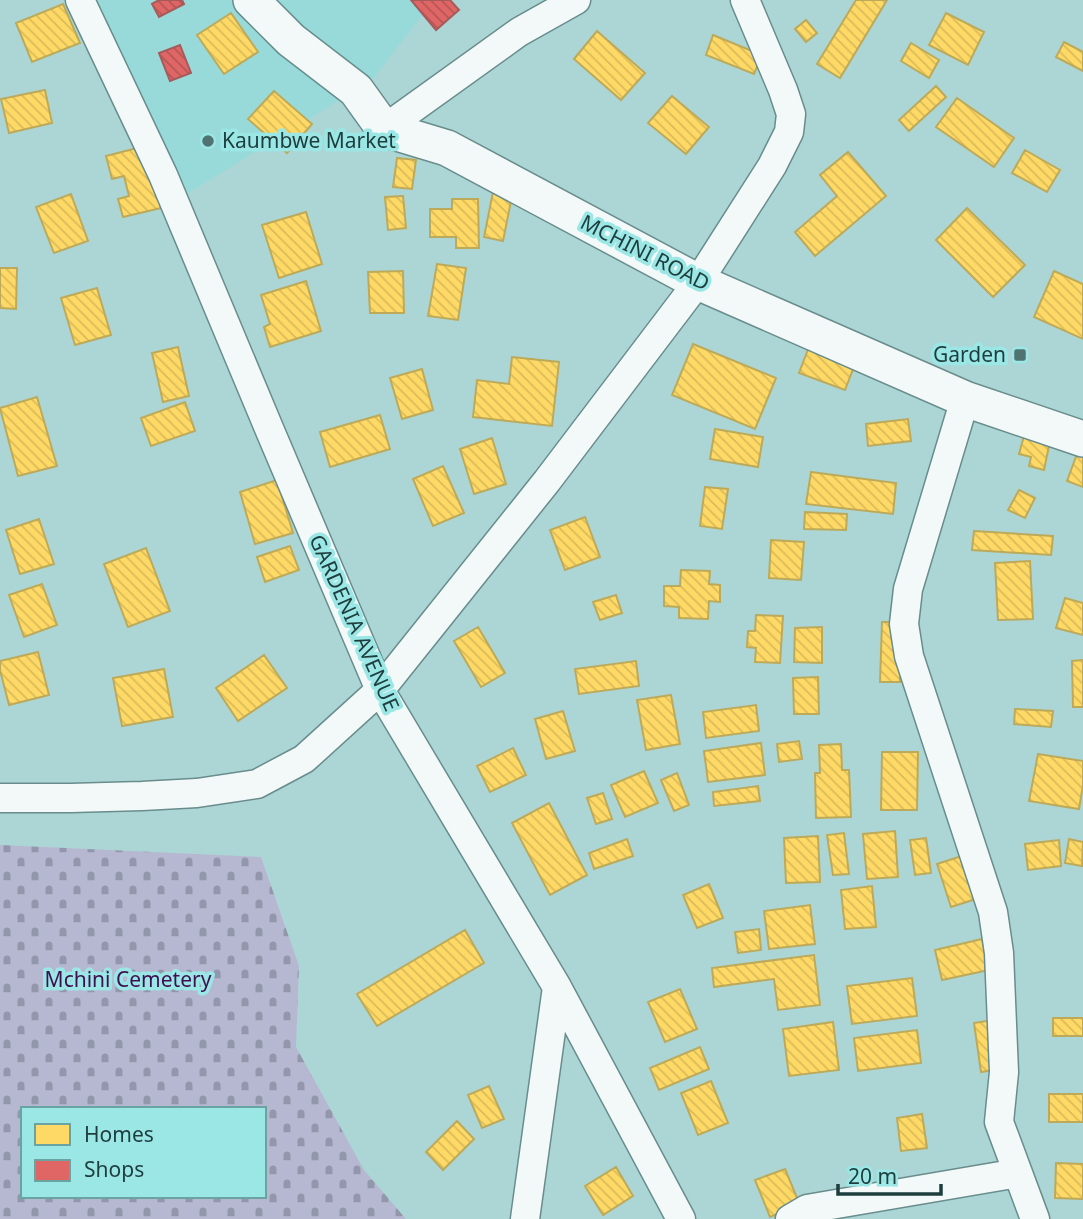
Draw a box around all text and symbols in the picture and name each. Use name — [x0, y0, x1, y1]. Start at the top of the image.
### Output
place label: Kaumbwe Market — [222, 126, 396, 154]
marker: Kaumbwe Market — [200, 133, 216, 149]
street label: MCHINI ROAD — [576, 208, 715, 297]
place label: Garden — [933, 340, 1006, 368]
marker: Garden — [1012, 347, 1028, 363]
street label: GARDENIA AVENUE — [303, 530, 406, 715]
park label: Mchini Cemetery — [45, 965, 212, 993]
legend — [21, 1107, 266, 1198]
text: Homes — [84, 1120, 154, 1148]
scale bar — [838, 1152, 941, 1196]
text: Shops — [84, 1155, 144, 1183]
text: 20 m — [848, 1162, 897, 1190]

